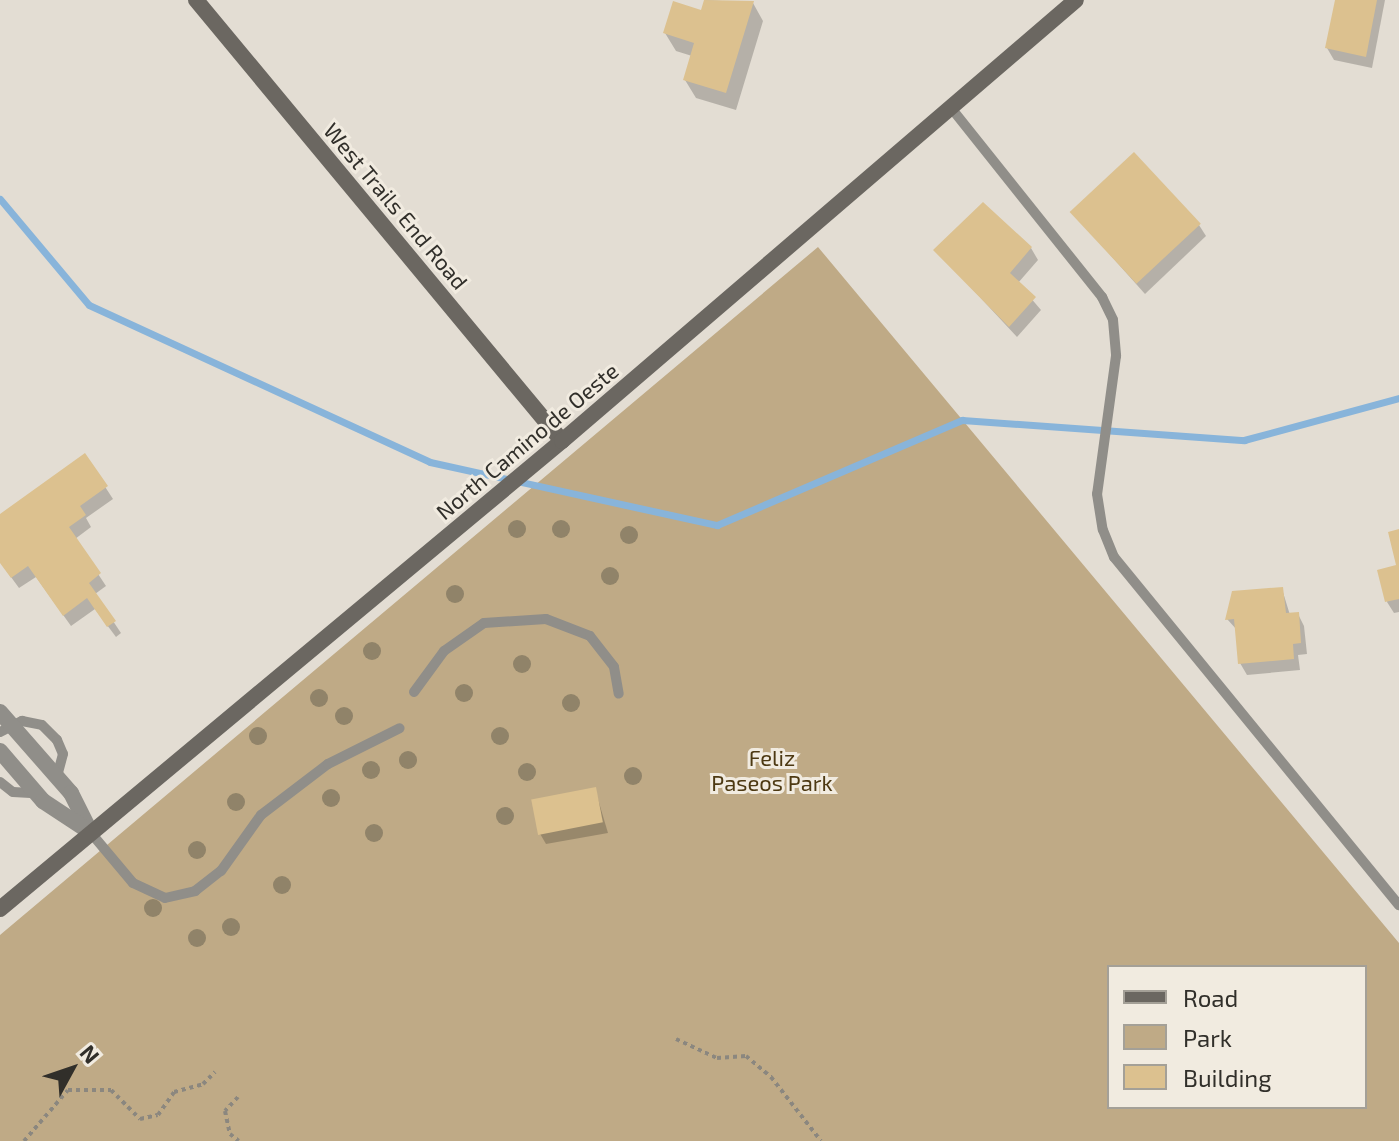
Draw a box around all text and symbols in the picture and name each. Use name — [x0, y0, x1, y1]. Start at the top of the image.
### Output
street label: West Trails End Road — [318, 117, 474, 295]
street label: North Camino de Oeste — [431, 357, 623, 525]
park label: Feliz Paseos Park — [711, 744, 833, 796]
legend — [1107, 965, 1367, 1109]
text: Road — [1183, 983, 1238, 1012]
text: Park — [1183, 1023, 1232, 1052]
north arrow — [32, 1029, 112, 1109]
text: N — [75, 1039, 105, 1068]
text: Building — [1183, 1063, 1272, 1092]

